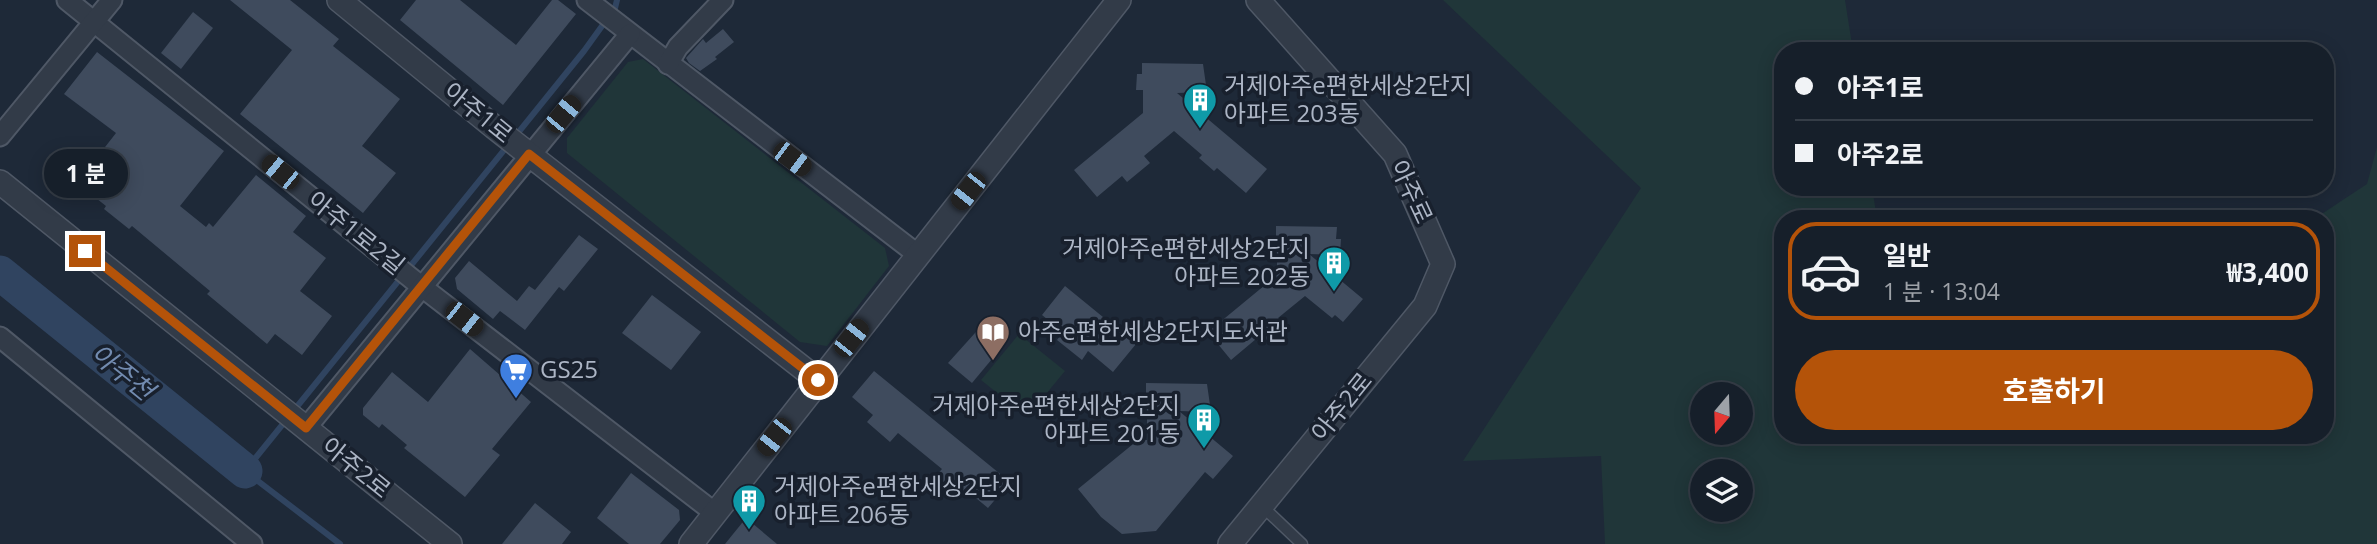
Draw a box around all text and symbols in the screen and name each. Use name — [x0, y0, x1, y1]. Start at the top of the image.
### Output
place label: 거제아주e편한세상2단지 아파트 203동 — [1224, 68, 1472, 129]
text: 아주1로 — [1837, 69, 1924, 105]
street label: 아주1로 — [437, 74, 520, 150]
building icon: 거제아주e편한세상2단지 아파트 203동 — [1181, 81, 1219, 130]
car — [542, 91, 585, 137]
text: 아주2로 — [1837, 136, 1924, 172]
car — [769, 138, 816, 180]
callout: 1 분 — [43, 149, 127, 198]
car — [258, 151, 303, 193]
street label: 아주로 — [1383, 154, 1441, 228]
text: 1 분 — [66, 157, 106, 189]
car — [947, 168, 990, 214]
street label: 아주1로2길 — [302, 183, 412, 281]
place label: 거제아주e편한세상2단지 아파트 202동 — [1062, 231, 1310, 292]
route end — [69, 235, 101, 267]
text: 일반 — [1883, 237, 1931, 273]
icon: car — [1799, 240, 1862, 303]
building icon: 거제아주e편한세상2단지 아파트 202동 — [1315, 244, 1353, 293]
text: ₩3,400 — [2227, 254, 2309, 290]
text: 1 분 · 13:04 — [1883, 275, 2000, 307]
car — [441, 298, 488, 340]
library icon: 아주e편한세상2단지도서관 — [974, 313, 1012, 362]
place label: 아주e편한세상2단지도서관 — [1018, 314, 1288, 347]
car — [830, 315, 873, 361]
water label: 아주천 — [83, 335, 164, 410]
button: 호출하기 — [1795, 350, 2313, 430]
supermarket icon: GS25 — [497, 351, 535, 400]
place label: GS25 — [540, 352, 598, 385]
route start — [802, 364, 834, 396]
street label: 아주2로 — [1303, 365, 1379, 448]
north arrow — [1690, 382, 1754, 444]
map controls — [1690, 382, 1753, 522]
place label: 거제아주e편한세상2단지 아파트 201동 — [932, 388, 1180, 449]
building icon: 거제아주e편한세상2단지 아파트 201동 — [1185, 401, 1223, 450]
car — [753, 414, 796, 460]
street label: 아주2로 — [315, 429, 398, 505]
button: layers — [1690, 459, 1753, 522]
place label: 거제아주e편한세상2단지 아파트 206동 — [774, 469, 1022, 530]
building icon: 거제아주e편한세상2단지 아파트 206동 — [730, 482, 768, 531]

